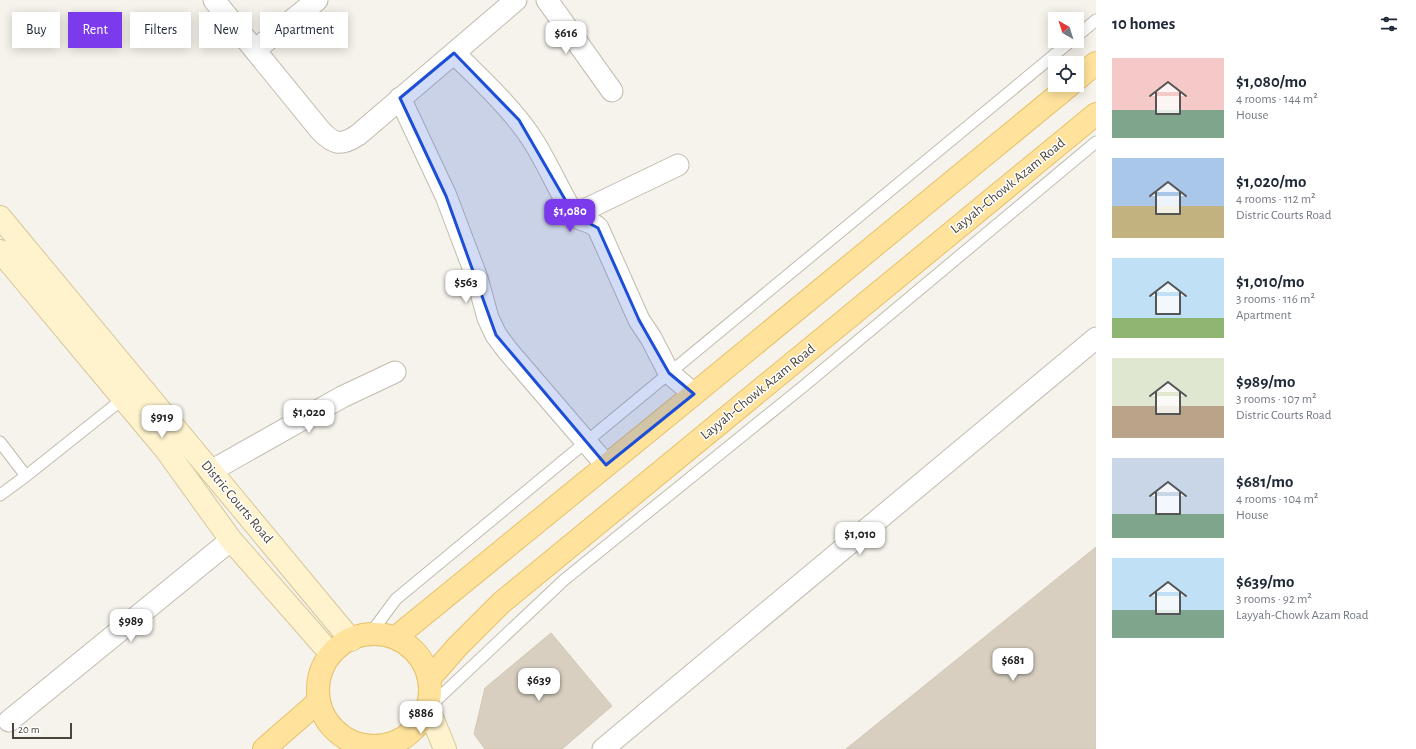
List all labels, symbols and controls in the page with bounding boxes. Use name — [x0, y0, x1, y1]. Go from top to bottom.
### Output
chip: Buy — [12, 12, 60, 48]
chip: Rent — [68, 12, 122, 48]
chip: Filters — [130, 12, 191, 48]
chip: New — [199, 12, 252, 48]
chip: Apartment — [260, 12, 348, 48]
north arrow — [1048, 12, 1084, 48]
map controls — [1048, 12, 1084, 92]
icon: filters — [1378, 13, 1400, 35]
text: 10 homes — [1112, 15, 1175, 32]
pin: $616 — [542, 21, 590, 55]
text: $616 — [554, 27, 578, 40]
button: locate — [1048, 56, 1084, 92]
text: $1,080/mo — [1236, 73, 1307, 90]
icon: home — [1144, 74, 1192, 122]
text: 4 rooms · 144 m² — [1236, 93, 1318, 106]
text: House — [1236, 109, 1268, 122]
street label: Layyah-Chowk Azam Road — [948, 136, 1068, 236]
text: $1,020/mo — [1236, 173, 1306, 190]
icon: home — [1144, 174, 1192, 222]
text: 4 rooms · 112 m² — [1236, 193, 1316, 206]
pin: $1,080 — [537, 199, 603, 233]
text: $1,080 — [553, 205, 587, 218]
text: Distric Courts Road — [1236, 209, 1332, 222]
pin: $563 — [442, 270, 490, 304]
text: $1,010/mo — [1236, 273, 1304, 290]
icon: home — [1144, 274, 1192, 322]
text: $563 — [454, 276, 478, 289]
text: 3 rooms · 116 m² — [1236, 293, 1315, 306]
text: Apartment — [1236, 309, 1291, 322]
street label: Layyah-Chowk Azam Road — [698, 342, 818, 442]
text: $989/mo — [1236, 373, 1295, 390]
icon: home — [1144, 374, 1192, 422]
text: 3 rooms · 107 m² — [1236, 393, 1317, 406]
pin: $1,020 — [276, 400, 342, 434]
pin: $919 — [138, 405, 186, 439]
text: $1,020 — [292, 406, 326, 419]
text: Distric Courts Road — [1236, 409, 1332, 422]
text: $919 — [150, 411, 174, 424]
street label: Distric Courts Road — [199, 458, 275, 546]
text: $681/mo — [1236, 473, 1293, 490]
icon: home — [1144, 474, 1192, 522]
text: 4 rooms · 104 m² — [1236, 493, 1318, 506]
text: House — [1236, 509, 1268, 522]
pin: $1,010 — [827, 522, 893, 556]
text: $1,010 — [844, 528, 876, 541]
text: $639/mo — [1236, 573, 1294, 590]
icon: home — [1144, 574, 1192, 622]
text: 3 rooms · 92 m² — [1236, 593, 1312, 606]
pin: $989 — [107, 609, 155, 643]
text: Layyah-Chowk Azam Road — [1236, 609, 1369, 622]
text: $989 — [119, 615, 143, 628]
pin: $681 — [989, 648, 1037, 682]
text: $681 — [1001, 654, 1025, 667]
pin: $639 — [515, 668, 563, 702]
text: $639 — [527, 674, 551, 687]
pin: $886 — [397, 701, 445, 735]
text: $886 — [409, 707, 433, 720]
scale bar — [12, 721, 72, 740]
text: 20 m — [18, 724, 39, 735]

